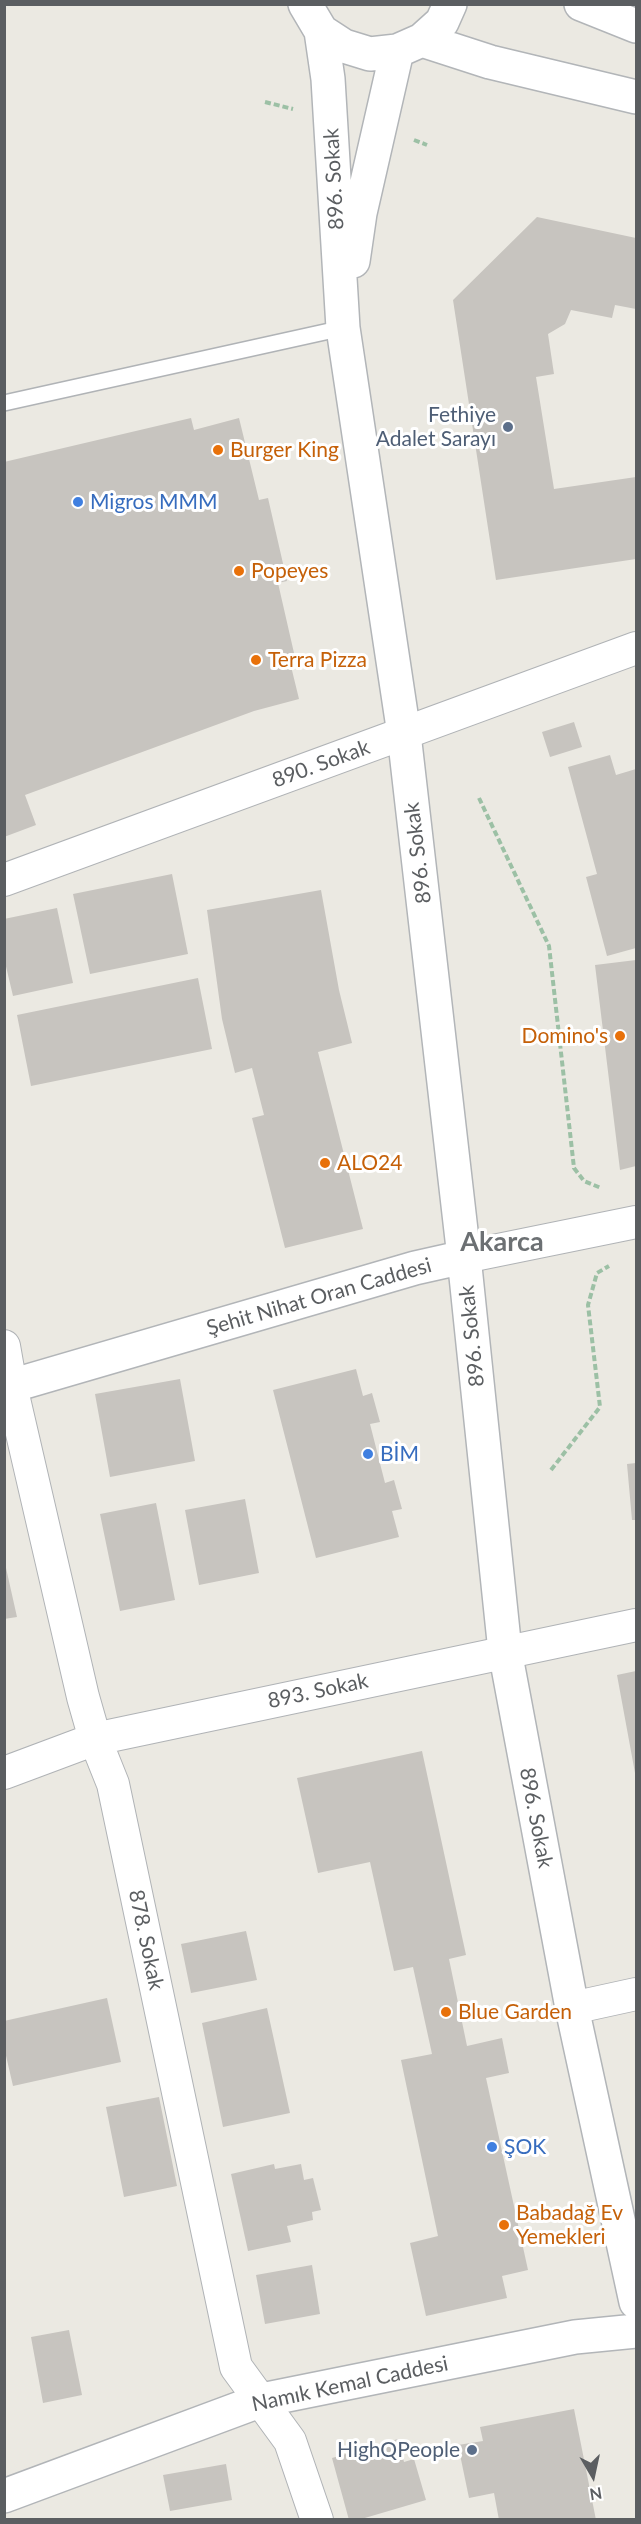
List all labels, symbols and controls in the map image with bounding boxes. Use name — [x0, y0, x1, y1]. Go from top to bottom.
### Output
street label: 896. Sokak — [319, 127, 349, 231]
place label: Fethiye Adalet Sarayı — [376, 402, 496, 452]
marker: Fethiye Adalet Sarayı — [501, 420, 515, 434]
place label: Burger King — [230, 437, 339, 463]
marker: Burger King — [211, 443, 225, 457]
place label: Migros MMM — [90, 489, 217, 515]
marker: Migros MMM — [71, 495, 85, 509]
place label: Popeyes — [251, 558, 328, 584]
marker: Popeyes — [232, 564, 246, 578]
place label: Terra Pizza — [268, 647, 367, 673]
marker: Terra Pizza — [249, 653, 263, 667]
street label: 890. Sokak — [269, 735, 373, 793]
street label: 896. Sokak — [399, 801, 437, 905]
place label: Domino's — [522, 1023, 608, 1049]
marker: Domino's — [613, 1029, 627, 1043]
place label: ALO24 — [337, 1150, 402, 1176]
marker: ALO24 — [318, 1156, 332, 1170]
district label: Akarca — [460, 1226, 544, 1258]
street label: Şehit Nihat Oran Caddesi — [204, 1253, 434, 1341]
street label: 896. Sokak — [454, 1284, 490, 1388]
place label: BİM — [380, 1441, 419, 1467]
marker: BİM — [361, 1447, 375, 1461]
street label: 893. Sokak — [266, 1668, 370, 1714]
street label: 896. Sokak — [514, 1766, 558, 1870]
street label: 878. Sokak — [123, 1888, 169, 1992]
place label: Blue Garden — [458, 1999, 572, 2025]
marker: Blue Garden — [439, 2005, 453, 2019]
place label: ŞOK — [504, 2134, 546, 2160]
marker: ŞOK — [485, 2140, 499, 2154]
place label: Babadağ Ev Yemekleri — [516, 2200, 623, 2250]
marker: Babadağ Ev Yemekleri — [497, 2218, 511, 2232]
street label: Namık Kemal Caddesi — [250, 2351, 450, 2417]
place label: HighQPeople — [337, 2437, 460, 2463]
marker: HighQPeople — [465, 2443, 479, 2457]
north arrow — [563, 2446, 623, 2506]
text: N — [588, 2484, 603, 2505]

